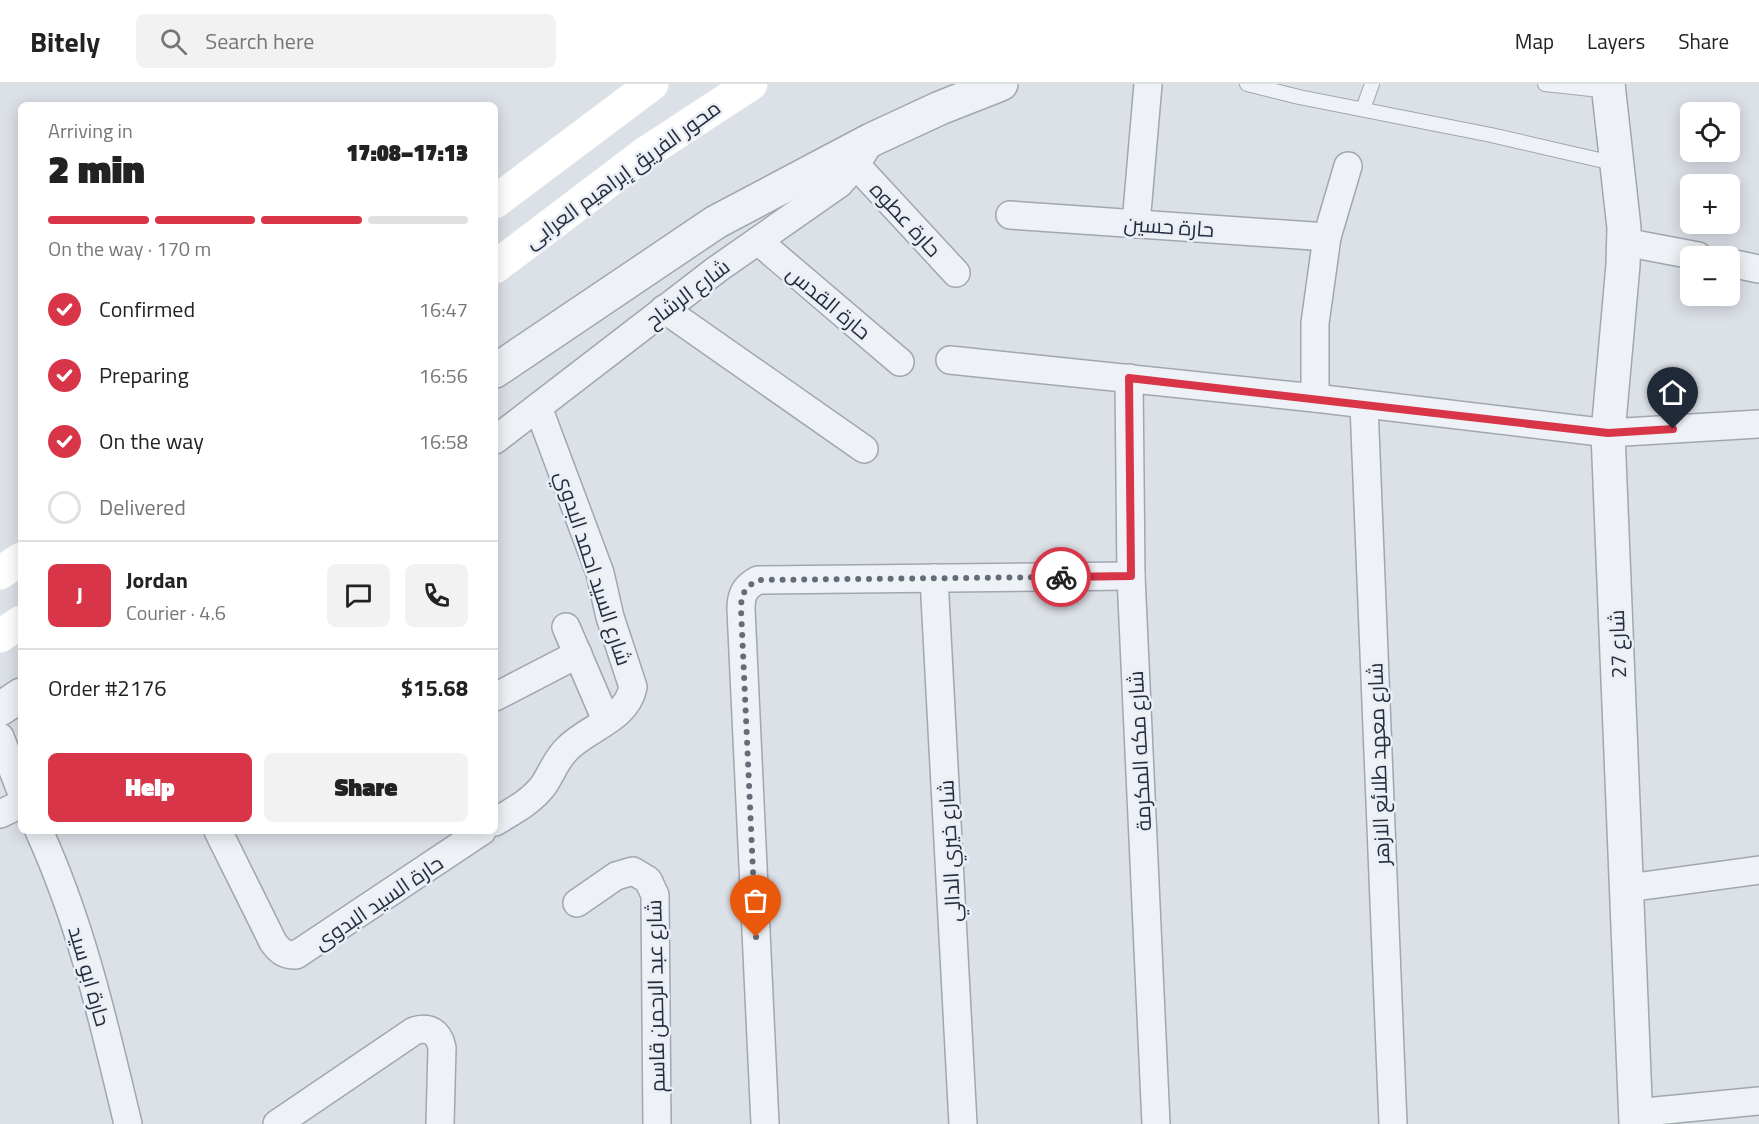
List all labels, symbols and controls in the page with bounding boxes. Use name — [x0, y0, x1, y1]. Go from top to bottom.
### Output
search box — [136, 14, 556, 68]
text: Bitely — [30, 20, 100, 63]
text: Search here — [205, 24, 314, 58]
icon: search — [157, 25, 190, 58]
text: Map — [1515, 25, 1554, 57]
text: Layers — [1587, 25, 1645, 57]
text: Share — [1678, 25, 1729, 57]
street label: محور الفريق إبراهيم العرابى — [517, 92, 727, 256]
map controls — [1680, 102, 1740, 306]
button: locate — [1680, 102, 1740, 162]
text: Arriving in — [48, 115, 133, 146]
text: 17:08–17:13 — [346, 136, 468, 170]
text: 2 min — [48, 139, 145, 198]
street label: حارة عطوه — [863, 174, 949, 264]
button: + — [1680, 174, 1740, 234]
street label: حارة حسين — [1123, 207, 1215, 245]
text: On the way · 170 m — [48, 233, 211, 264]
button: − — [1680, 246, 1740, 306]
street label: شارع الرشاح — [638, 251, 736, 335]
street label: حارة القدس — [780, 257, 878, 347]
text: Confirmed — [99, 292, 195, 326]
icon: check — [48, 293, 81, 326]
text: 16:47 — [419, 294, 468, 325]
text: Preparing — [99, 358, 189, 392]
icon: check — [48, 359, 81, 392]
text: 16:56 — [419, 360, 468, 391]
pin — [1647, 367, 1698, 429]
icon: home — [1656, 376, 1689, 409]
text: On the way — [99, 424, 204, 458]
icon: check — [48, 425, 81, 458]
text: 16:58 — [419, 426, 468, 457]
street label: شارع السيد احمد البدوي — [546, 466, 641, 670]
text: Delivered — [99, 490, 186, 524]
courier — [1031, 547, 1091, 607]
icon: bike — [1045, 561, 1078, 594]
text: Jordan — [126, 563, 188, 597]
button: chat — [327, 564, 390, 627]
button: phone — [405, 564, 468, 627]
text: J — [76, 578, 83, 612]
text: Courier · 4.6 — [126, 597, 226, 628]
street label: شارع 27 — [1600, 609, 1634, 679]
street label: شارع معهد طلائع الازهر — [1358, 662, 1398, 867]
street label: شارع مكه المكرمة — [1119, 670, 1159, 832]
text: Order #2176 — [48, 671, 167, 705]
text: $15.68 — [401, 671, 468, 705]
button: Help — [48, 753, 252, 822]
button: Share — [264, 753, 468, 822]
street label: شارع خيري الدالي — [929, 779, 970, 923]
street label: حارة السيد البدوى — [307, 847, 449, 957]
pin — [730, 875, 781, 937]
icon: bag — [739, 884, 772, 917]
street label: شارع عبد الرحمن قاسم — [637, 899, 673, 1093]
street label: حارة ابو سيد — [60, 922, 120, 1030]

